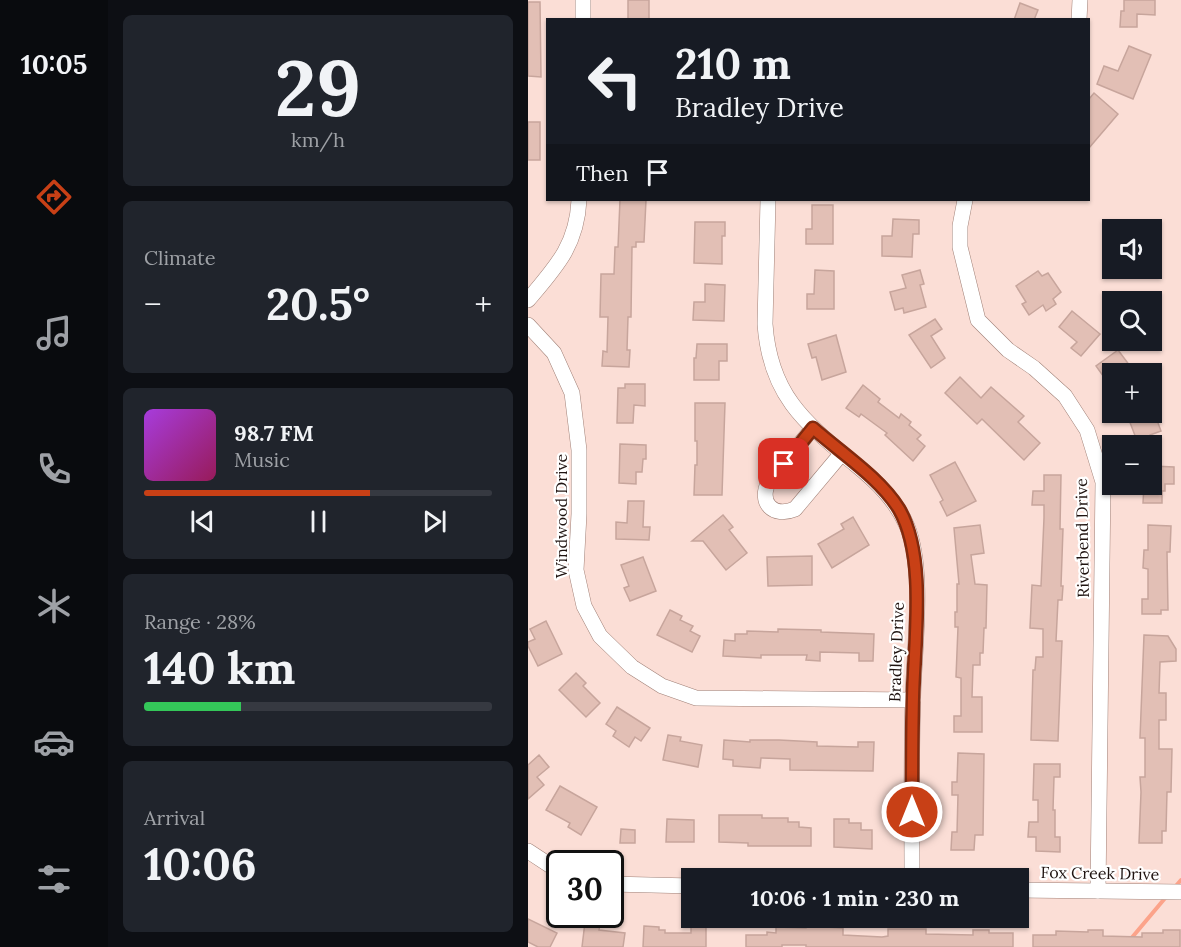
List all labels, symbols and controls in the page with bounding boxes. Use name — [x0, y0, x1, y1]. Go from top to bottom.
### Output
text: 210 m — [675, 37, 791, 91]
text: 29 — [275, 38, 361, 137]
icon: left — [576, 42, 654, 120]
text: 10:05 — [21, 47, 87, 81]
text: Bradley Drive — [675, 90, 844, 124]
text: km/h — [291, 127, 345, 152]
icon: arrive — [641, 156, 674, 189]
text: Then — [576, 159, 629, 187]
icon: directions — [33, 176, 75, 218]
map controls — [1102, 219, 1162, 495]
button: sound — [1102, 219, 1162, 279]
text: Climate — [144, 245, 216, 270]
text: 20.5° — [266, 275, 370, 332]
text: − — [144, 283, 162, 325]
text: + — [474, 283, 492, 325]
button: search — [1102, 291, 1162, 351]
icon: music — [33, 312, 75, 354]
button: + — [1102, 363, 1162, 423]
text: 98.7 FM — [234, 419, 314, 447]
button: − — [1102, 435, 1162, 495]
pin — [758, 438, 809, 489]
text: Music — [234, 447, 290, 472]
icon: arrive — [767, 447, 800, 480]
icon: phone — [33, 448, 75, 490]
street label: Windwood Drive — [551, 453, 571, 578]
street label: Riverbend Drive — [1071, 478, 1093, 598]
icon: previous — [186, 505, 219, 538]
icon: pause — [302, 505, 335, 538]
icon: next — [418, 505, 451, 538]
icon: climate — [33, 585, 75, 627]
street label: Bradley Drive — [884, 601, 908, 702]
text: Range · 28% — [144, 609, 256, 634]
text: 140 km — [144, 639, 295, 696]
icon: car — [33, 721, 75, 763]
position arrow — [880, 780, 944, 844]
text: Arrival — [144, 805, 205, 830]
text: 10:06 — [144, 835, 257, 892]
speed limit sign: 30 — [546, 850, 624, 928]
icon: filters — [33, 858, 75, 900]
street label: Fox Creek Drive — [1041, 862, 1160, 884]
text: 10:06 · 1 min · 230 m — [751, 884, 959, 912]

